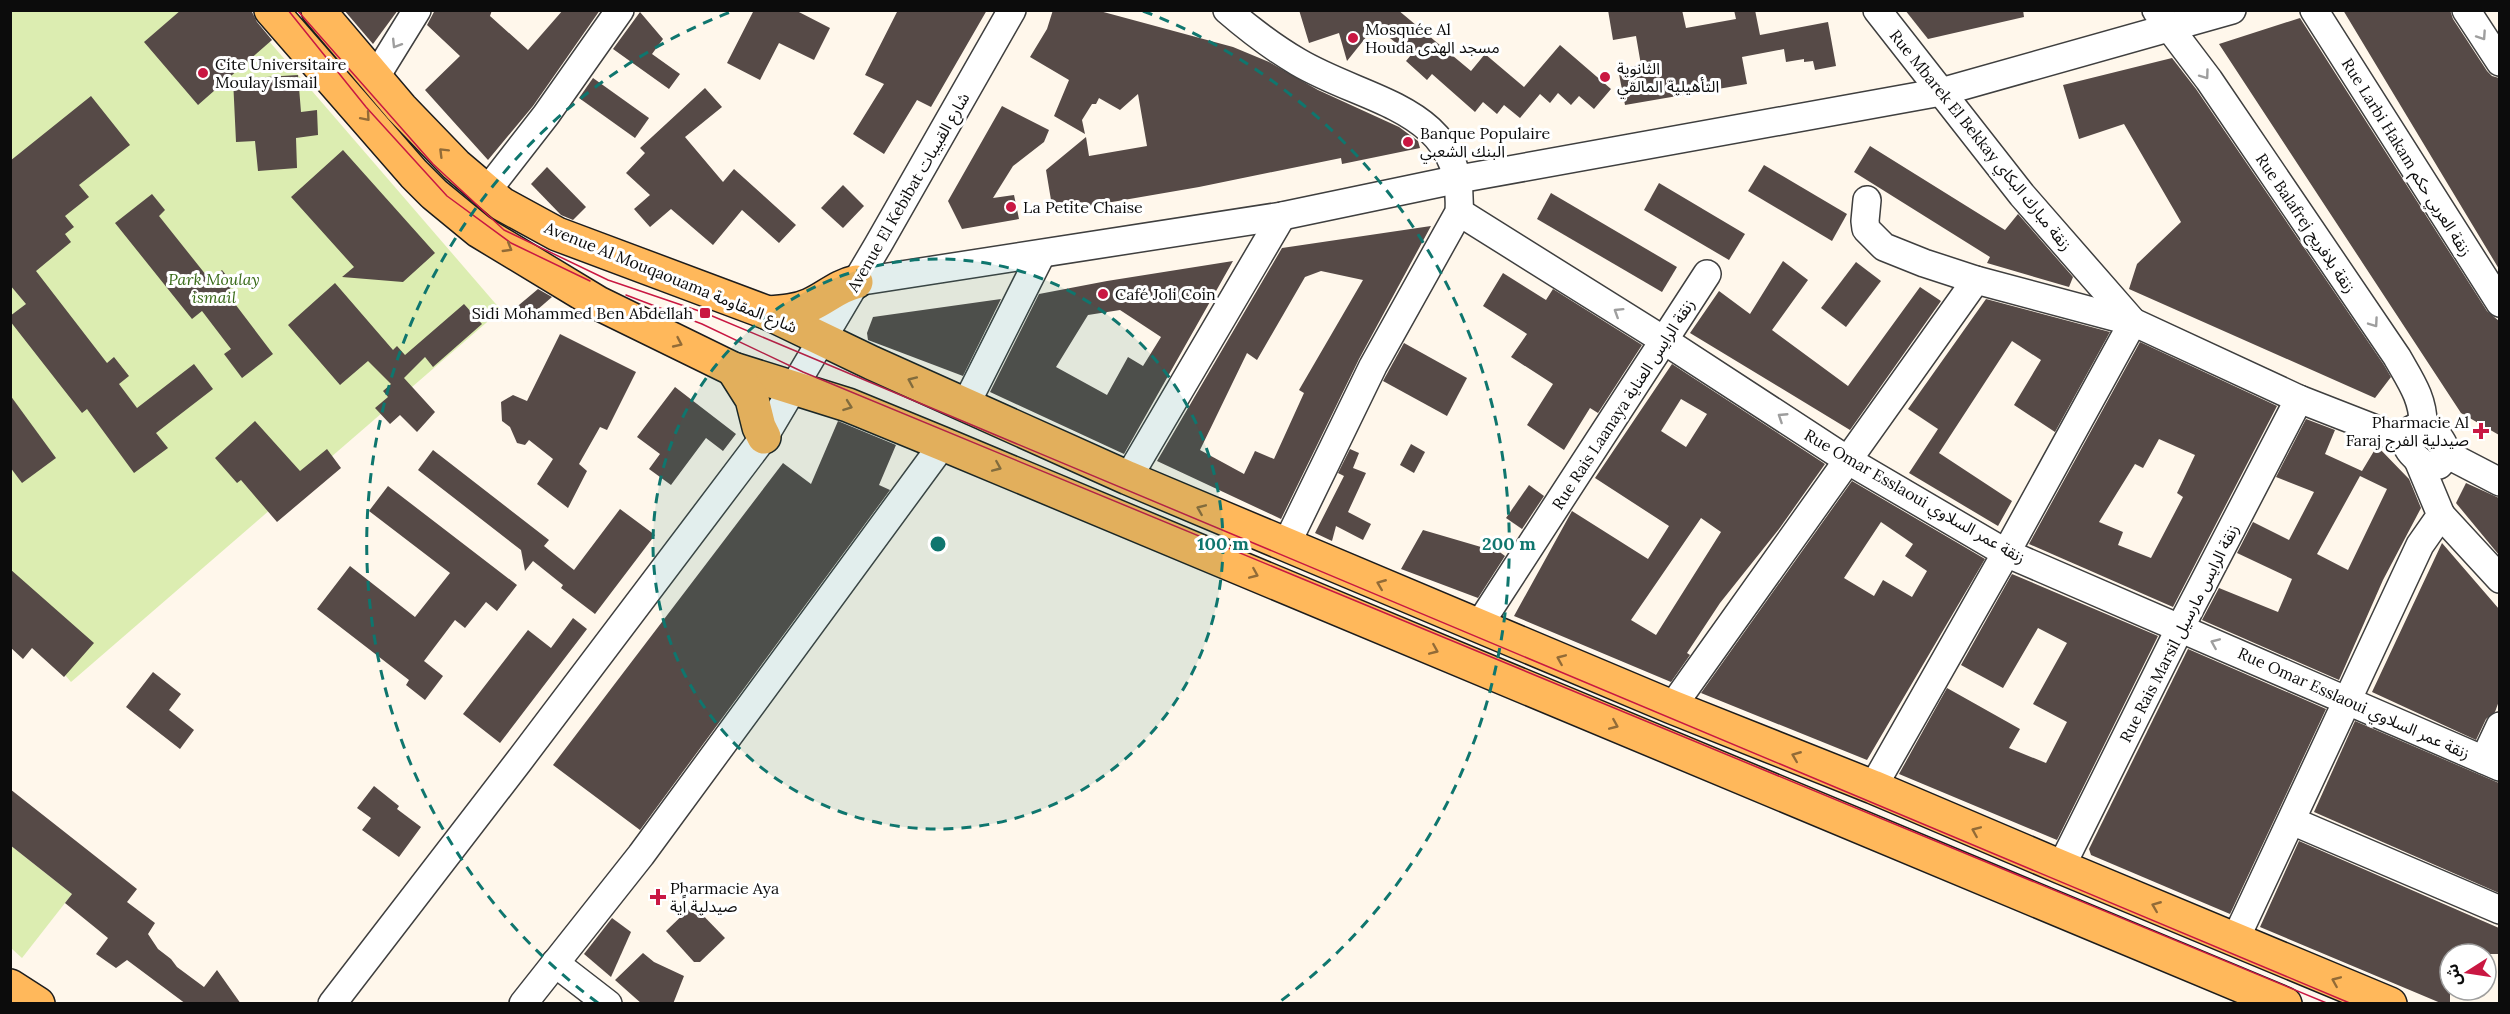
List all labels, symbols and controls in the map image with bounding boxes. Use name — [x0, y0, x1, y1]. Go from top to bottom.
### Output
place label: Mosquée Al Houda مسجد الهدى — [1365, 19, 1500, 57]
street label: Rue Mbarek El Bekkay زنقة مبارك البكاي — [1884, 26, 2076, 256]
one-way arrow — [2475, 29, 2486, 40]
marker: Mosquée Al Houda مسجد الهدى — [1346, 31, 1360, 45]
one-way arrow — [392, 38, 404, 48]
place label: Cite Universitaire Moulay Ismail — [215, 54, 347, 92]
street label: Rue Larbi Hakam زنقة العربي حكم — [2335, 54, 2476, 261]
place label: الثانوية التأهيلية المالقي — [1617, 58, 1719, 99]
marker: Cite Universitaire Moulay Ismail — [196, 66, 210, 80]
one-way arrow — [2198, 69, 2209, 80]
marker: الثانوية التأهيلية المالقي — [1598, 70, 1612, 84]
street label: Avenue El Kebibat شارع القبيبات — [842, 89, 976, 298]
one-way arrow — [359, 110, 370, 121]
place label: Banque Populaire البنك الشعبي — [1420, 123, 1550, 164]
marker: Banque Populaire البنك الشعبي — [1401, 135, 1415, 149]
one-way arrow — [439, 148, 450, 159]
street label: Rue Balafrej زنقة بلافريج — [2249, 149, 2360, 298]
place label: La Petite Chaise — [1023, 197, 1143, 217]
marker: La Petite Chaise — [1004, 200, 1018, 214]
street label: Avenue Al Mouqaouama شارع المقاومة — [540, 217, 800, 340]
one-way arrow — [502, 241, 512, 253]
park label: Park Moulay ismail — [168, 269, 260, 307]
place label: Café Joli Coin — [1115, 284, 1216, 304]
marker: Café Joli Coin — [1096, 287, 1110, 301]
street label: Rue Rais Laanaya زنقة الرايس العناية — [1547, 295, 1699, 513]
place label: Sidi Mohammed Ben Abdellah — [472, 303, 693, 323]
marker: Sidi Mohammed Ben Abdellah — [698, 306, 712, 320]
one-way arrow — [1614, 308, 1625, 319]
one-way arrow — [2367, 317, 2378, 328]
one-way arrow — [672, 336, 683, 348]
one-way arrow — [907, 377, 918, 389]
one-way arrow — [842, 398, 853, 411]
place label: Pharmacie Al Faraj صيدلية الفرج — [2346, 412, 2469, 453]
one-way arrow — [1778, 414, 1789, 425]
street label: Rue Omar Esslaoui زنقة عمر السلاوي — [1800, 424, 2029, 570]
marker: Pharmacie Al Faraj صيدلية الفرج — [2474, 424, 2488, 438]
one-way arrow — [990, 460, 1001, 472]
one-way arrow — [1196, 504, 1207, 516]
street label: Rue Rais Marsil زنقة الرايس مارسيل — [2115, 520, 2243, 746]
text: 100 m — [1197, 532, 1249, 555]
text: 200 m — [1482, 532, 1536, 555]
centre of rings — [928, 534, 948, 554]
one-way arrow — [1248, 567, 1259, 579]
one-way arrow — [1376, 579, 1387, 591]
one-way arrow — [2210, 638, 2221, 650]
one-way arrow — [1428, 643, 1439, 655]
street label: Rue Omar Esslaoui زنقة عمر السلاوي — [2234, 643, 2473, 766]
one-way arrow — [1556, 654, 1567, 666]
one-way arrow — [1608, 718, 1619, 730]
one-way arrow — [1792, 751, 1803, 763]
one-way arrow — [1972, 826, 1983, 838]
place label: Pharmacie Aya صيدلية اًية — [670, 878, 779, 916]
marker: Pharmacie Aya صيدلية اًية — [651, 890, 665, 904]
one-way arrow — [2152, 901, 2163, 913]
north arrow — [2438, 942, 2498, 1002]
text: ش — [2441, 962, 2465, 988]
one-way arrow — [2332, 976, 2343, 988]

